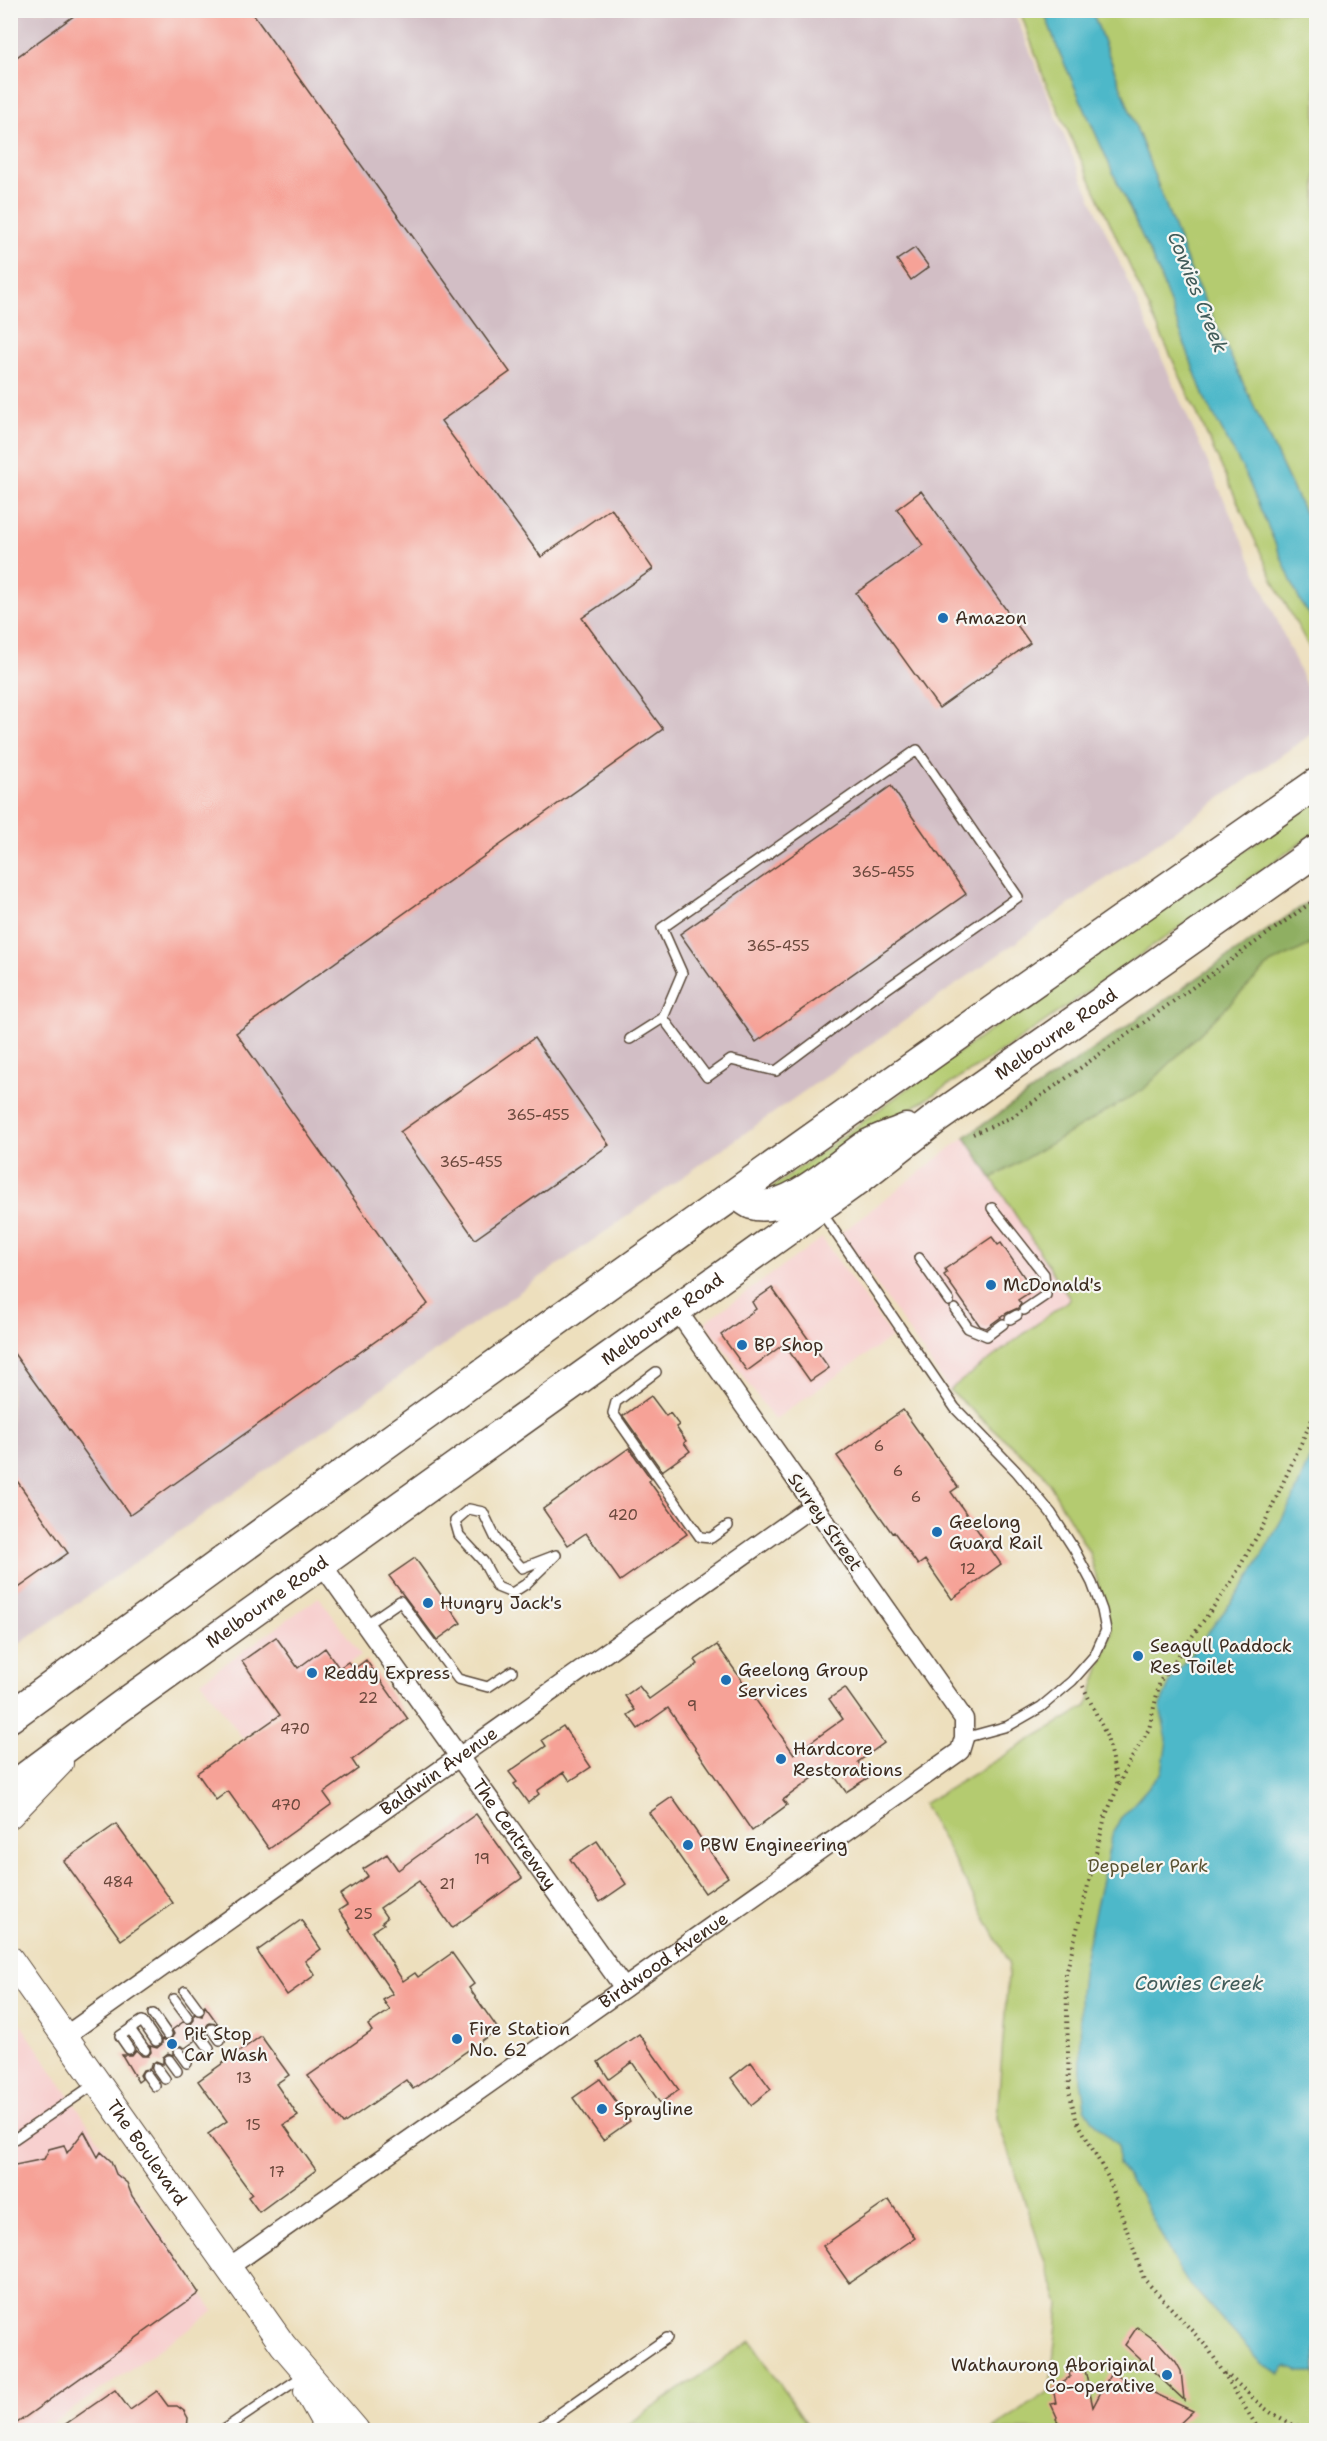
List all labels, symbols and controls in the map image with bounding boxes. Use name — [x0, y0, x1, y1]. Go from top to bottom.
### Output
water label: Cowies Creek — [1162, 227, 1234, 357]
place label: Amazon — [955, 606, 1027, 630]
marker: Amazon — [936, 611, 950, 625]
house number: 365-455 — [851, 862, 915, 882]
house number: 365-455 — [746, 936, 810, 956]
street label: Melbourne Road — [990, 983, 1122, 1086]
house number: 365-455 — [506, 1105, 570, 1125]
house number: 365-455 — [439, 1152, 503, 1172]
street label: Melbourne Road — [597, 1267, 728, 1371]
place label: McDonald's — [1003, 1273, 1102, 1297]
marker: McDonald's — [984, 1278, 998, 1292]
place label: BP Shop — [754, 1333, 823, 1357]
marker: BP Shop — [735, 1338, 749, 1352]
house number: 6 — [874, 1436, 884, 1456]
house number: 6 — [893, 1461, 903, 1481]
street label: Surrey Street — [782, 1468, 868, 1576]
house number: 6 — [911, 1487, 921, 1507]
house number: 420 — [608, 1505, 638, 1525]
place label: Geelong Guard Rail — [949, 1510, 1043, 1555]
marker: Geelong Guard Rail — [930, 1525, 944, 1539]
street label: Melbourne Road — [201, 1550, 333, 1654]
house number: 12 — [960, 1559, 976, 1579]
place label: Hungry Jack's — [440, 1591, 562, 1615]
marker: Hungry Jack's — [421, 1596, 435, 1610]
place label: Seagull Paddock Res Toilet — [1150, 1634, 1292, 1679]
marker: Seagull Paddock Res Toilet — [1131, 1649, 1145, 1663]
place label: Geelong Group Services — [738, 1658, 868, 1703]
place label: Reddy Express — [324, 1661, 451, 1685]
marker: Reddy Express — [305, 1666, 319, 1680]
marker: Geelong Group Services — [719, 1673, 733, 1687]
house number: 22 — [358, 1688, 378, 1708]
house number: 9 — [687, 1696, 697, 1716]
house number: 470 — [280, 1719, 310, 1739]
street label: Baldwin Avenue — [375, 1721, 502, 1821]
place label: Hardcore Restorations — [793, 1737, 903, 1782]
marker: Hardcore Restorations — [774, 1752, 788, 1766]
street label: The Centreway — [467, 1774, 562, 1894]
house number: 470 — [271, 1795, 301, 1815]
place label: PBW Engineering — [700, 1833, 848, 1857]
marker: PBW Engineering — [681, 1838, 695, 1852]
house number: 19 — [474, 1849, 490, 1869]
park label: Deppeler Park — [1088, 1854, 1208, 1878]
house number: 484 — [103, 1872, 133, 1892]
house number: 21 — [439, 1874, 455, 1894]
house number: 25 — [353, 1904, 373, 1924]
street label: Birdwood Avenue — [594, 1906, 733, 2014]
water label: Cowies Creek — [1135, 1970, 1264, 1996]
place label: Fire Station No. 62 — [469, 2017, 570, 2062]
place label: Pit Stop Car Wash — [184, 2022, 268, 2067]
marker: Fire Station No. 62 — [450, 2032, 464, 2046]
marker: Pit Stop Car Wash — [165, 2037, 179, 2051]
house number: 13 — [236, 2068, 252, 2088]
street label: The Boulevard — [101, 2095, 193, 2210]
place label: Sprayline — [614, 2097, 693, 2121]
marker: Sprayline — [595, 2102, 609, 2116]
house number: 15 — [245, 2115, 261, 2135]
house number: 17 — [269, 2162, 285, 2182]
place label: Wathaurong Aboriginal Co-operative — [951, 2353, 1156, 2398]
marker: Wathaurong Aboriginal Co-operative — [1160, 2368, 1174, 2382]

